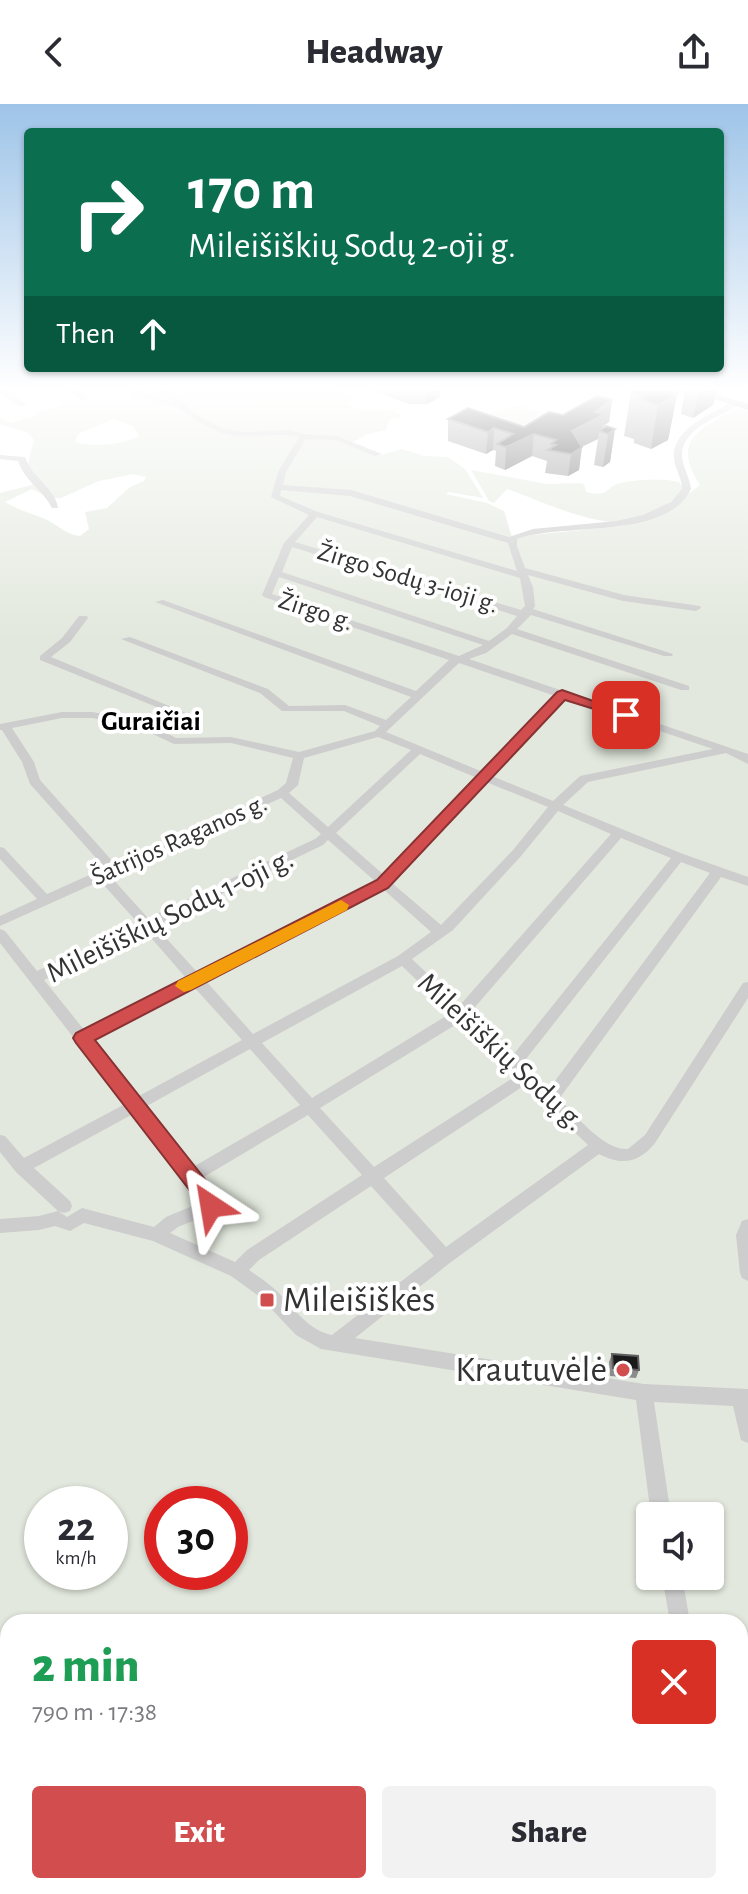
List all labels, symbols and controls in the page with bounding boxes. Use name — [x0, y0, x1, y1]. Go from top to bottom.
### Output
icon: back — [32, 30, 76, 74]
icon: share — [672, 30, 716, 74]
text: Headway — [305, 34, 443, 70]
icon: right — [56, 160, 160, 264]
text: 170 m — [188, 163, 315, 219]
text: Mileišiškių Sodų 2-oji g. — [188, 228, 516, 264]
icon: ahead — [131, 312, 175, 356]
text: Then — [56, 319, 115, 349]
street label: Žirgo Sodų 3-ioji g. — [315, 537, 502, 618]
street label: Žirgo g. — [275, 586, 357, 635]
pin — [592, 681, 660, 749]
icon: arrive — [604, 693, 648, 737]
district label: Guraičiai — [101, 708, 201, 736]
street label: Šatrijos Raganos g. — [87, 789, 271, 890]
street label: Mileišiškių Sodų 1-oji g. — [42, 843, 298, 989]
street label: Mileišiškių Sodų g. — [412, 967, 590, 1137]
position arrow — [169, 1164, 253, 1248]
place label: Mileišiškės — [283, 1282, 435, 1318]
marker: Mileišiškės — [258, 1291, 276, 1309]
place label: Krautuvėlė — [455, 1352, 607, 1388]
marker: Krautuvėlė — [614, 1361, 632, 1379]
speed limit sign: 30 — [144, 1486, 248, 1590]
map controls — [636, 1502, 724, 1590]
button: sound — [636, 1502, 724, 1590]
text: 22 — [57, 1508, 95, 1548]
text: km/h — [55, 1548, 97, 1568]
button: close — [632, 1640, 716, 1724]
text: 2 min — [32, 1643, 140, 1691]
text: 790 m · 17:38 — [32, 1699, 157, 1725]
button: Exit — [32, 1786, 366, 1878]
button: Share — [382, 1786, 716, 1878]

